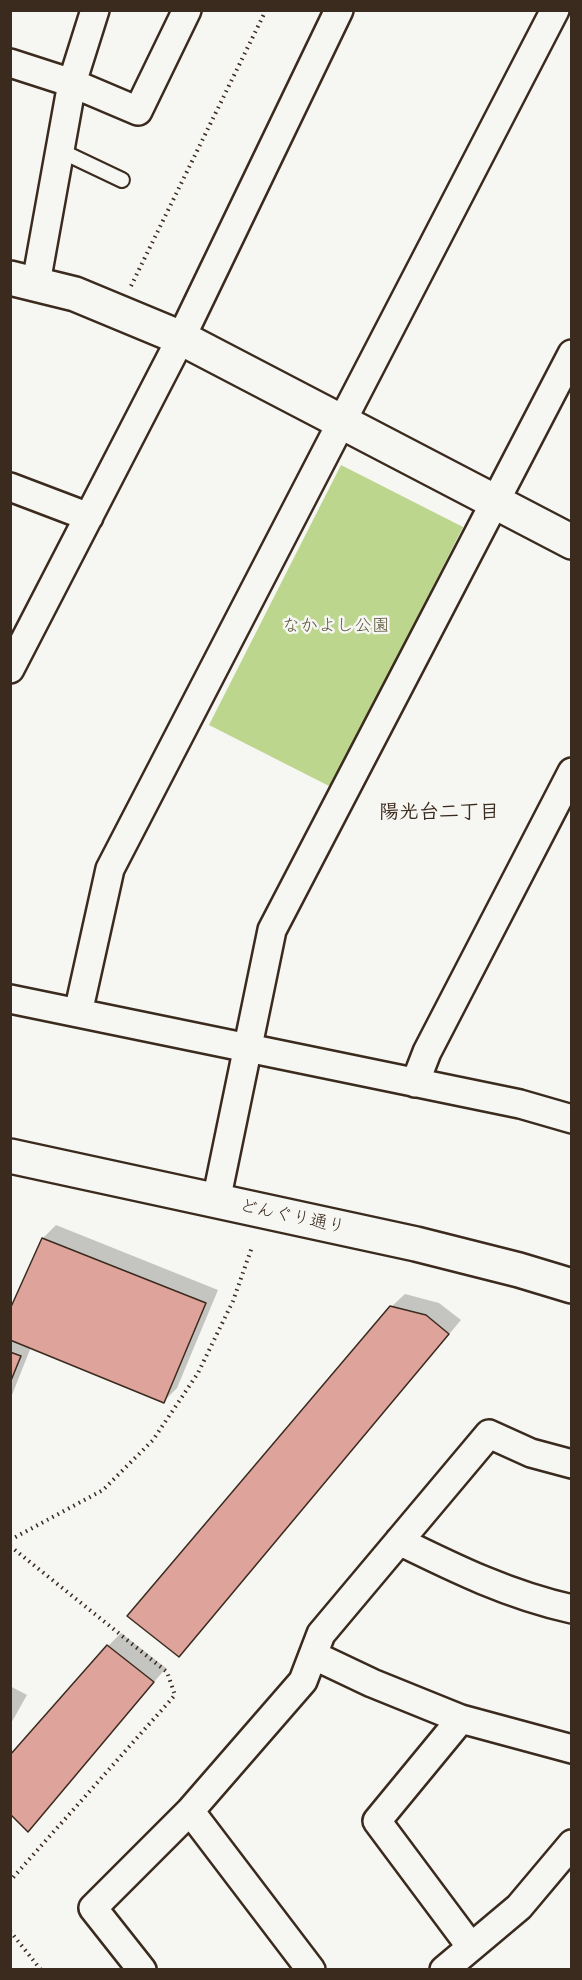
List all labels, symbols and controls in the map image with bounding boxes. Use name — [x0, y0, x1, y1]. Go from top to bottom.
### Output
park label: なかよし公園 — [282, 615, 390, 637]
district label: 陽光台二丁目 — [379, 801, 499, 825]
street label: どんぐり通り — [237, 1195, 347, 1239]

